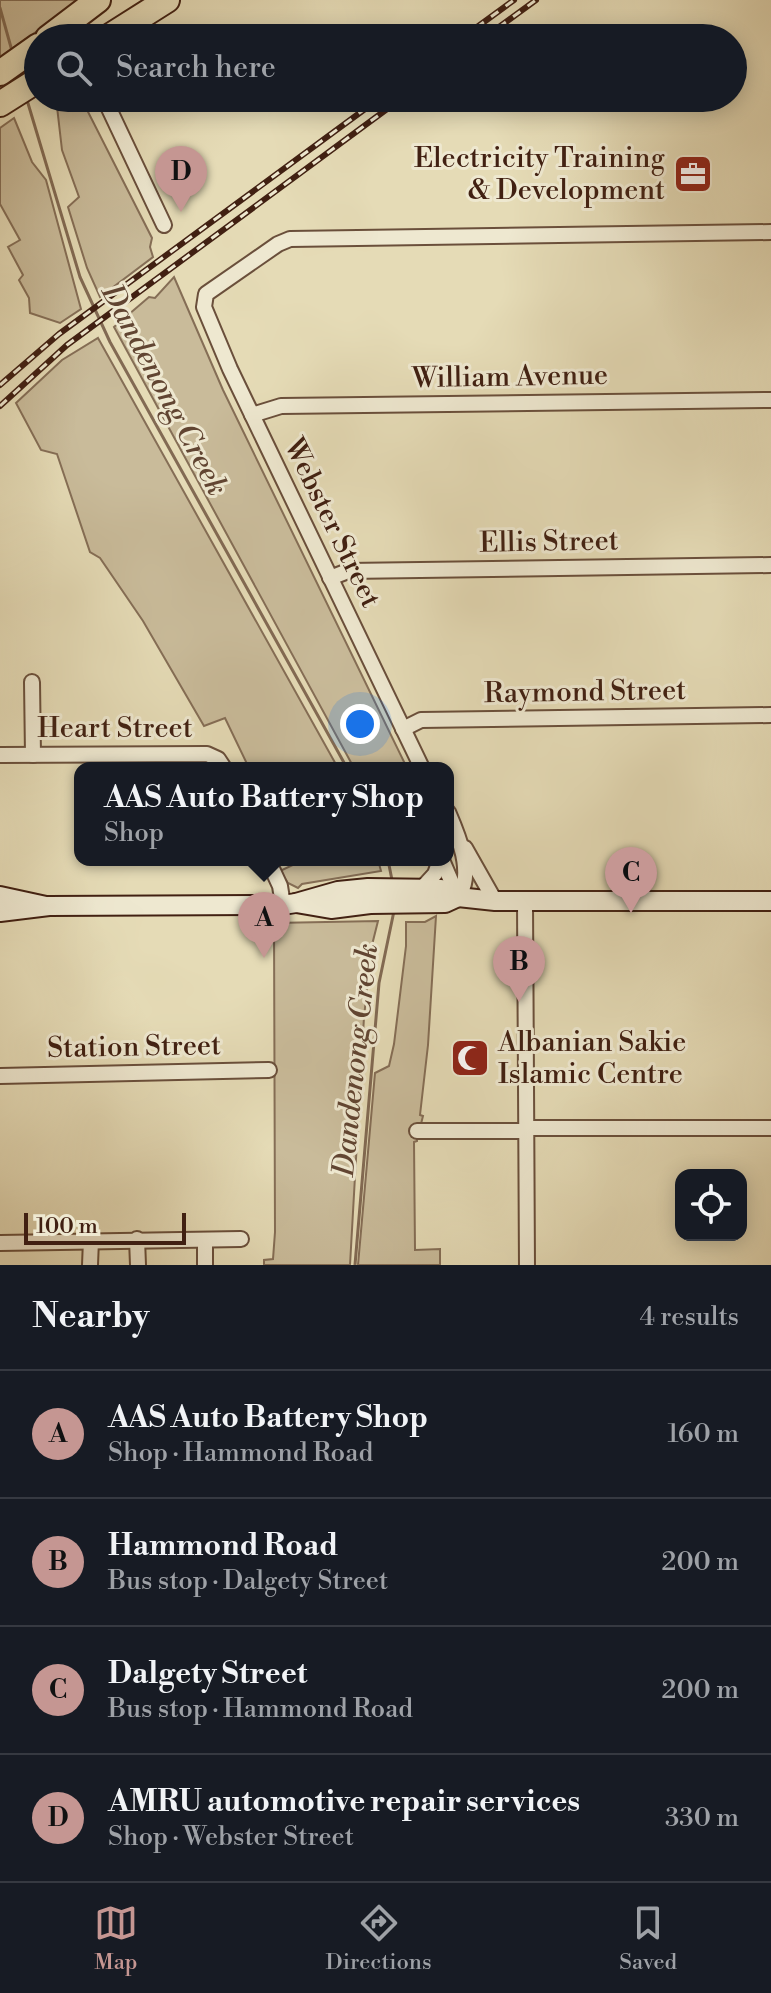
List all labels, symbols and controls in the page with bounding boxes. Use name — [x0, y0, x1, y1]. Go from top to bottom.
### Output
search box — [24, 24, 747, 112]
icon: search — [52, 46, 96, 90]
text: Search here — [116, 49, 276, 87]
place label: Electricity Training & Development — [414, 141, 665, 208]
pin: D — [155, 146, 207, 212]
office icon: Electricity Training & Development — [672, 153, 714, 195]
water label: Dandenong Creek — [92, 277, 236, 502]
street label: William Avenue — [411, 358, 608, 396]
street label: Webster Street — [276, 432, 388, 613]
street label: Ellis Street — [479, 523, 619, 561]
street label: Raymond Street — [484, 673, 686, 711]
your location — [340, 704, 380, 744]
street label: Heart Street — [37, 711, 193, 746]
popup — [74, 762, 454, 866]
text: AAS Auto Battery Shop — [104, 779, 424, 817]
text: Shop — [104, 817, 164, 849]
pin: C — [605, 847, 657, 913]
pin: A — [238, 892, 290, 958]
pin: B — [493, 936, 545, 1002]
water label: Dandenong Creek — [325, 941, 387, 1180]
place label: Albanian Sakie Islamic Centre — [497, 1025, 686, 1092]
street label: Station Street — [47, 1028, 221, 1066]
mosque icon: Albanian Sakie Islamic Centre — [449, 1037, 491, 1079]
map controls — [675, 1169, 747, 1241]
button: locate — [675, 1169, 747, 1241]
scale bar — [24, 1209, 186, 1245]
text: 100 m — [36, 1213, 98, 1240]
text: Nearby — [32, 1296, 150, 1338]
text: 4 results — [640, 1301, 739, 1333]
text: AAS Auto Battery Shop — [108, 1399, 428, 1437]
text: A — [49, 1418, 67, 1450]
text: 160 m — [668, 1418, 739, 1450]
text: Shop · Hammond Road — [108, 1437, 373, 1469]
text: Hammond Road — [108, 1527, 338, 1565]
text: B — [48, 1546, 68, 1578]
text: 200 m — [662, 1546, 739, 1578]
text: Bus stop · Dalgety Street — [108, 1565, 388, 1597]
text: Dalgety Street — [108, 1655, 307, 1693]
text: C — [49, 1674, 67, 1706]
text: 200 m — [662, 1674, 739, 1706]
text: Bus stop · Hammond Road — [108, 1693, 413, 1725]
text: AMRU automotive repair services — [108, 1783, 580, 1821]
text: D — [48, 1802, 68, 1834]
text: 330 m — [665, 1802, 739, 1834]
text: Shop · Webster Street — [108, 1821, 354, 1853]
tab: Map — [94, 1901, 138, 1976]
tab: Directions — [326, 1901, 432, 1976]
tab: Saved — [619, 1901, 677, 1976]

